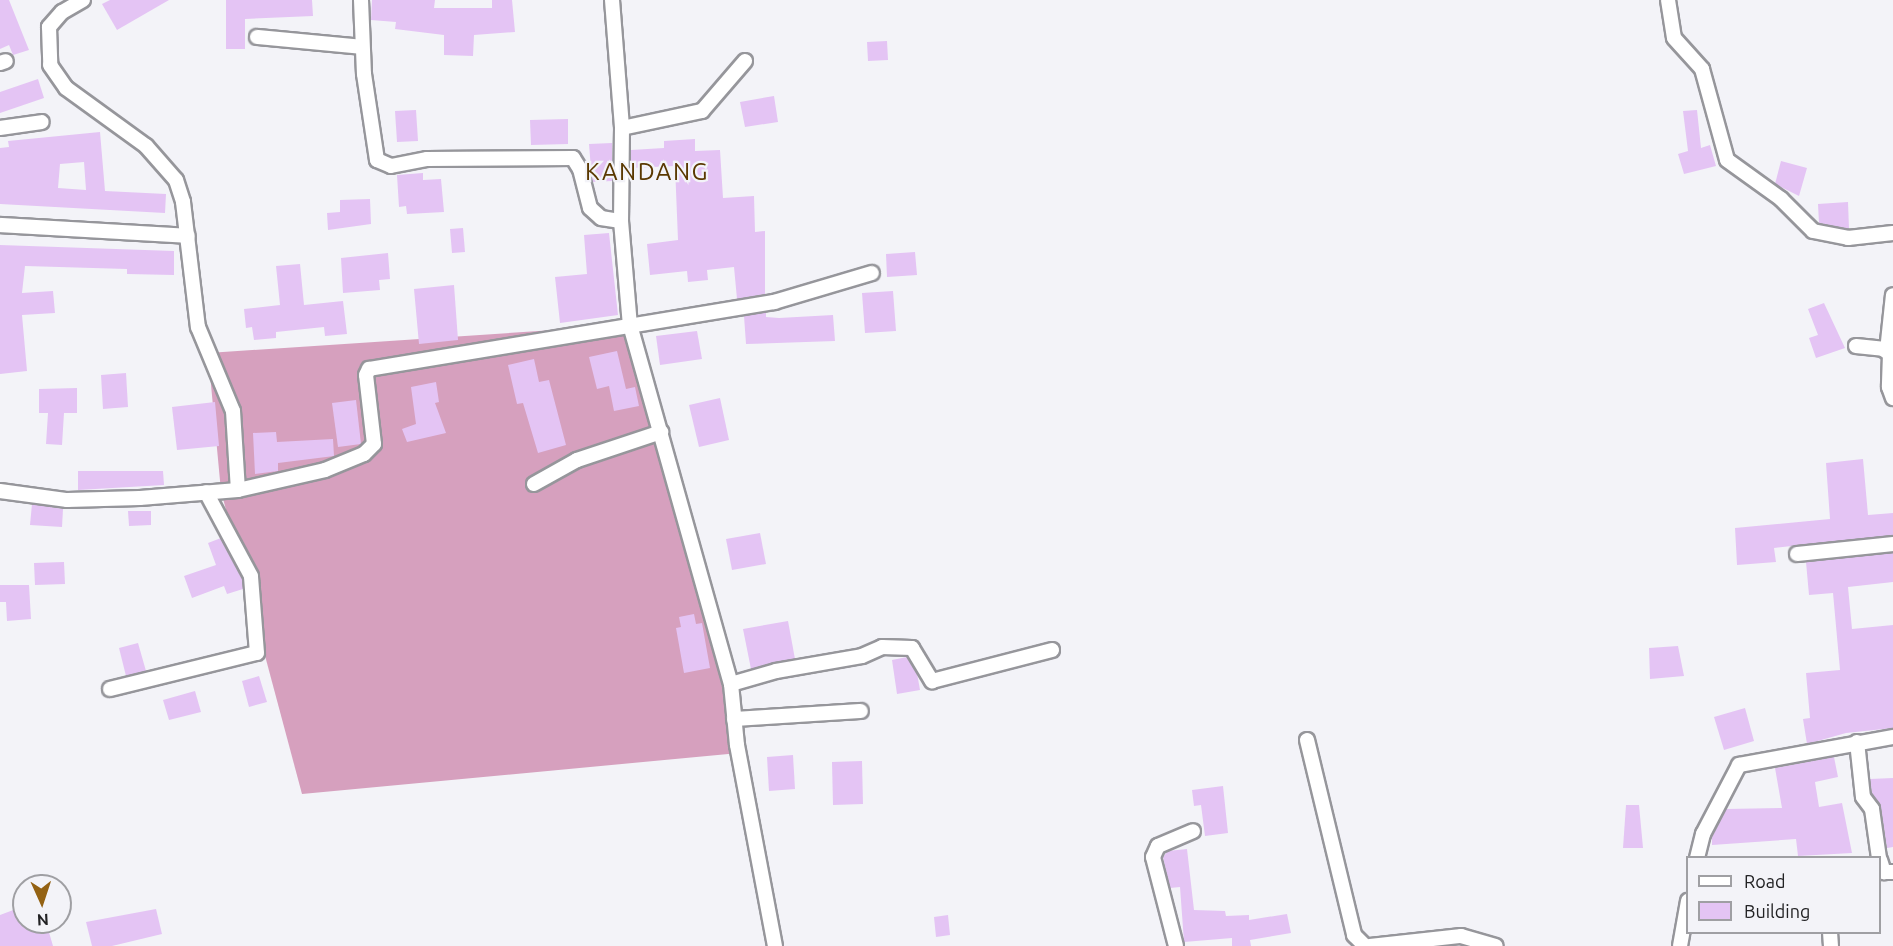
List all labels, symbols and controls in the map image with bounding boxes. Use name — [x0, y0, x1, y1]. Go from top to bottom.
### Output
district label: KANDANG — [585, 158, 709, 186]
legend — [1686, 856, 1881, 934]
text: Road — [1744, 871, 1786, 891]
north arrow — [12, 874, 72, 934]
text: Building — [1744, 901, 1810, 921]
text: N — [36, 911, 49, 929]

